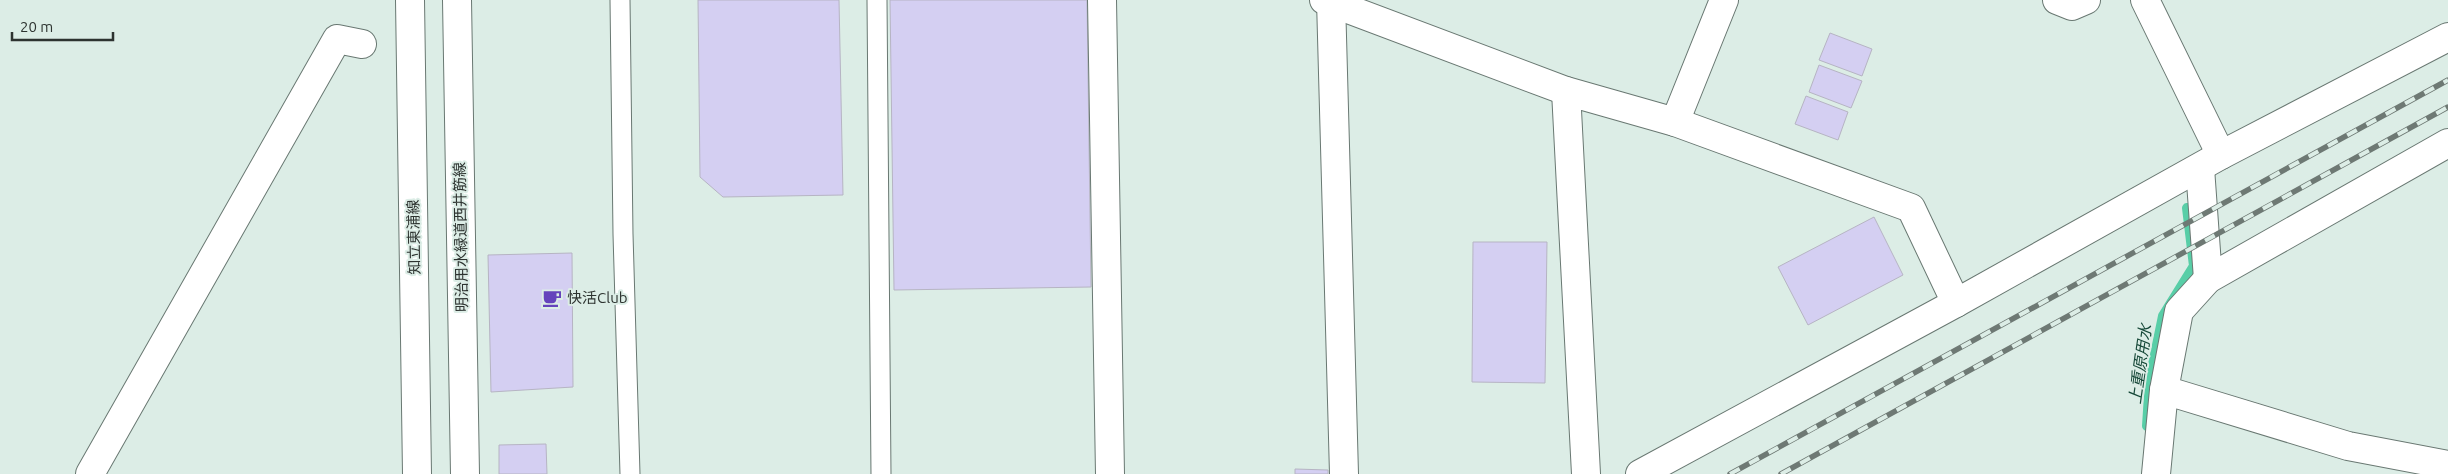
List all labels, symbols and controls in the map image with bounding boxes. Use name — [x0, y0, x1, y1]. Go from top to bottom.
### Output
scale bar — [12, 10, 114, 42]
text: 20 m — [20, 18, 53, 35]
street label: 明治用水緑道西井筋線 — [451, 162, 470, 312]
street label: 知立東浦線 — [404, 199, 423, 275]
cafe icon: 快活Club — [541, 287, 563, 309]
place label: 快活Club — [567, 289, 627, 306]
water label: 上重原用水 — [2126, 321, 2155, 405]

